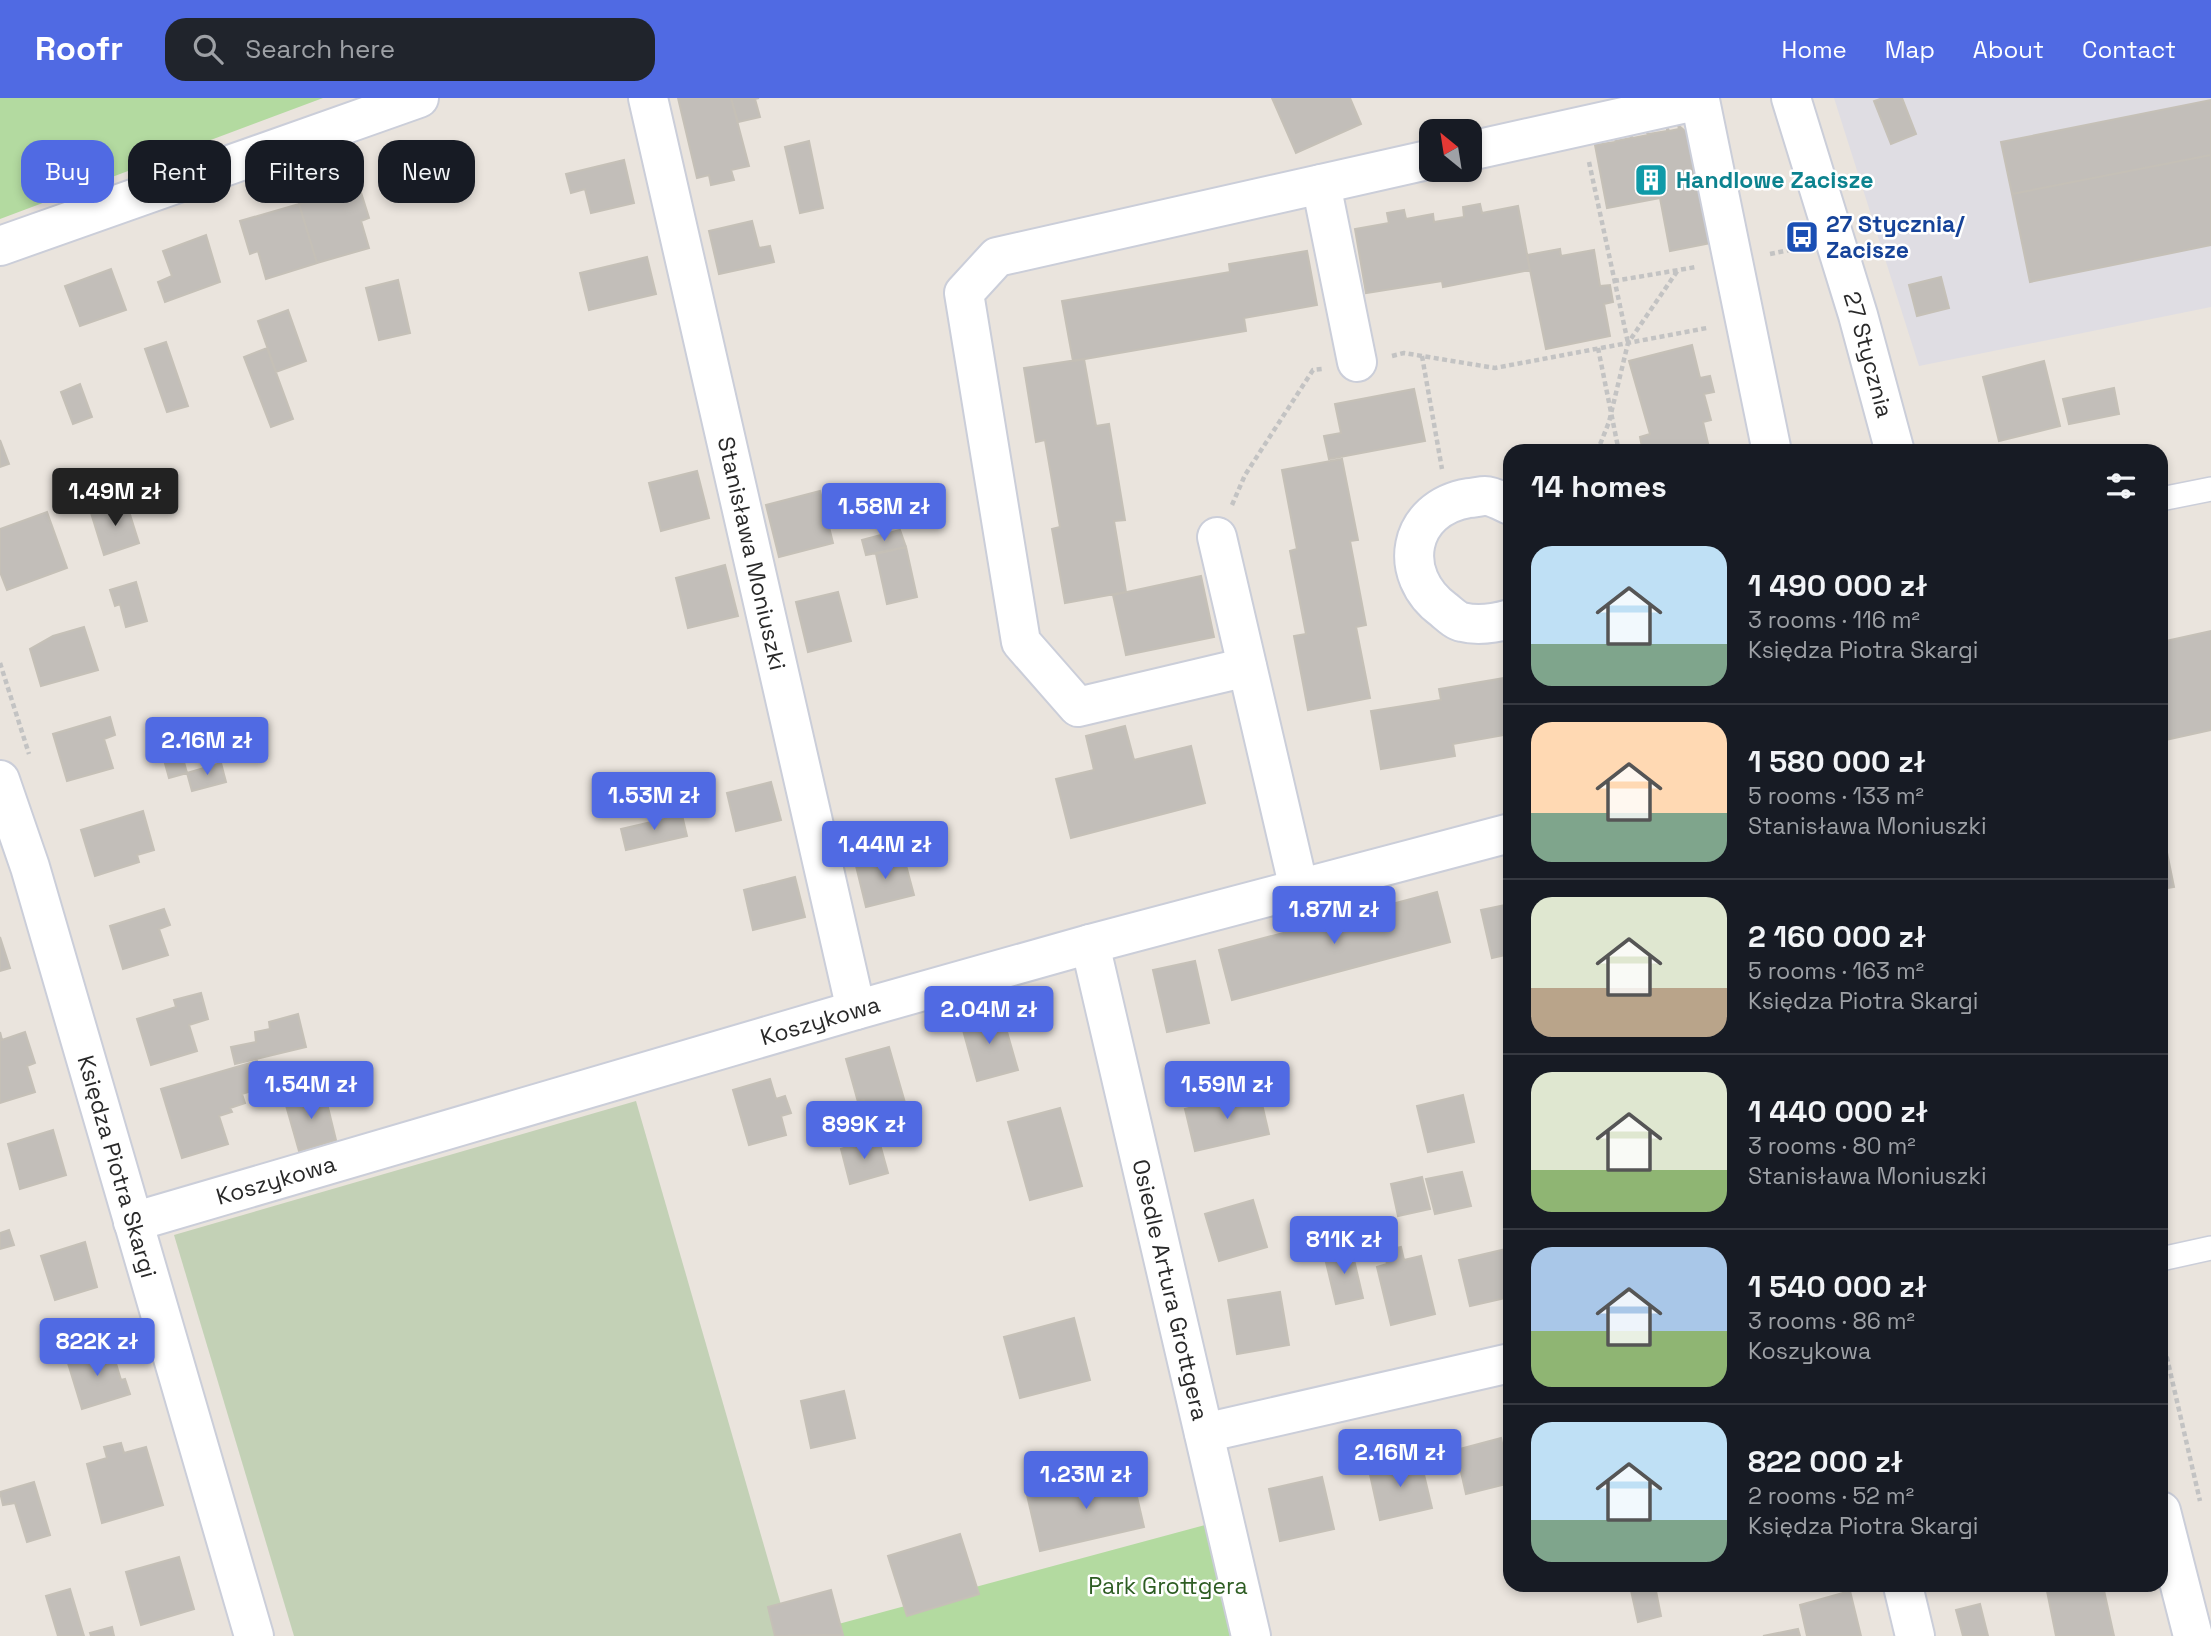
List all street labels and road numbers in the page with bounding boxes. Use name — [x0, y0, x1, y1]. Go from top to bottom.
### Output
street label: 27 Stycznia — [1837, 288, 1900, 421]
street label: Stanisława Moniuszki — [711, 434, 793, 673]
street label: Koszykowa — [757, 989, 883, 1052]
street label: Księdza Piotra Skargi — [71, 1052, 164, 1281]
street label: Koszykowa — [213, 1148, 339, 1212]
street label: Osiedle Artura Grottgera — [1126, 1156, 1215, 1423]

